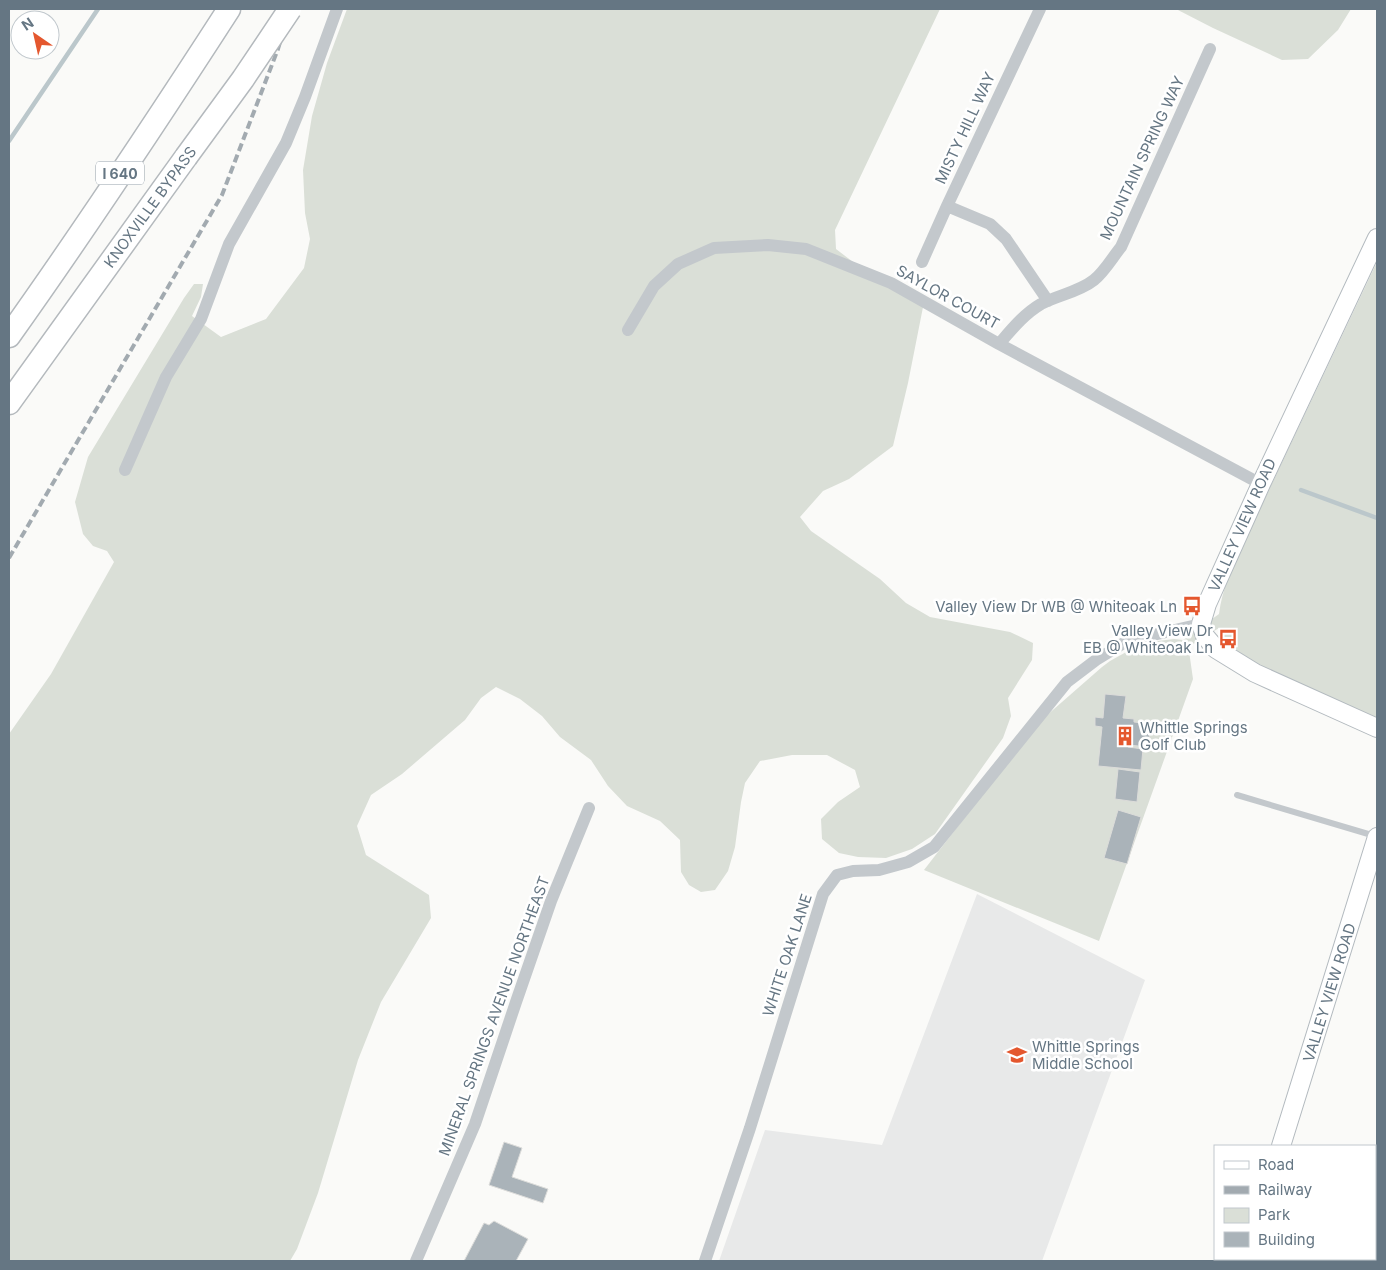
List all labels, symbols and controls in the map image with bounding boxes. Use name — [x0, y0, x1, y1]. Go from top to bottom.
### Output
north arrow — [10, 10, 60, 60]
text: N — [18, 14, 37, 34]
street label: MISTY HILL WAY — [931, 69, 999, 187]
street label: MOUNTAIN SPRING WAY — [1096, 73, 1188, 243]
street label: KNOXVILLE BYPASS — [100, 143, 200, 271]
road number: I 640 — [96, 162, 144, 184]
street label: SAYLOR COURT — [893, 261, 1003, 333]
street label: VALLEY VIEW ROAD — [1204, 455, 1280, 595]
bus stop icon: Valley View Dr WB @ Whiteoak Ln — [1181, 595, 1203, 617]
place label: Valley View Dr WB @ Whiteoak Ln — [935, 597, 1177, 616]
place label: Valley View Dr EB @ Whiteoak Ln — [1083, 621, 1213, 657]
bus stop icon: Valley View Dr EB @ Whiteoak Ln — [1217, 628, 1239, 650]
place label: Whittle Springs Golf Club — [1140, 718, 1248, 754]
building icon: Whittle Springs Golf Club — [1114, 725, 1136, 747]
street label: MINERAL SPRINGS AVENUE NORTHEAST — [434, 874, 554, 1158]
street label: WHITE OAK LANE — [758, 891, 816, 1019]
street label: VALLEY VIEW ROAD — [1298, 921, 1359, 1064]
place label: Whittle Springs Middle School — [1032, 1037, 1140, 1073]
school or university icon: Whittle Springs Middle School — [1006, 1044, 1028, 1066]
legend — [1214, 1145, 1376, 1260]
text: Road — [1258, 1155, 1294, 1174]
text: Railway — [1258, 1180, 1313, 1199]
text: Park — [1258, 1205, 1291, 1224]
text: Building — [1258, 1230, 1315, 1249]

